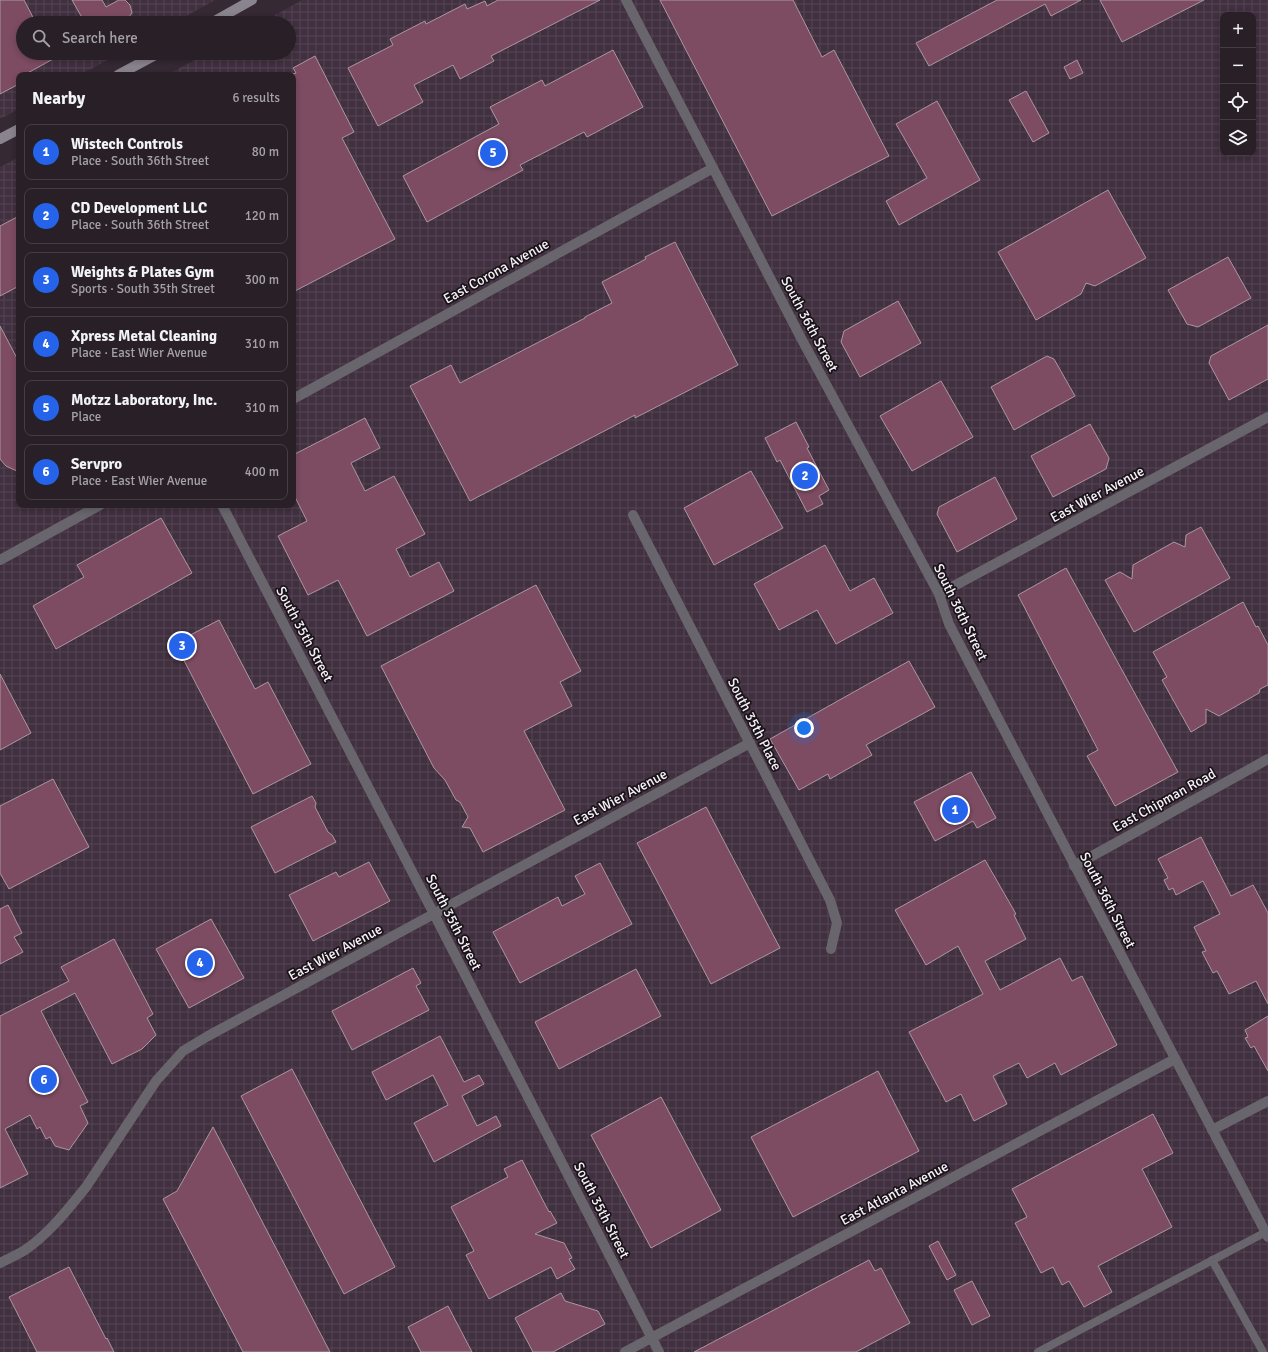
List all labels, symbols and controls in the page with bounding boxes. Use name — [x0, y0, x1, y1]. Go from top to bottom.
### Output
map controls — [1220, 12, 1256, 156]
button: + — [1220, 12, 1256, 48]
search box — [16, 16, 296, 60]
icon: search — [30, 27, 52, 49]
text: Search here — [62, 29, 138, 47]
button: − — [1220, 48, 1256, 84]
button: locate — [1220, 84, 1256, 120]
text: Nearby — [32, 88, 85, 109]
text: 6 results — [232, 90, 280, 106]
button: layers — [1220, 120, 1256, 156]
text: Wistech Controls — [71, 135, 183, 153]
pin: 5 — [480, 138, 506, 168]
text: 1 — [42, 144, 50, 160]
text: 80 m — [252, 144, 279, 160]
text: Place · South 36th Street — [71, 153, 209, 169]
text: CD Development LLC — [71, 199, 207, 217]
text: 2 — [42, 208, 50, 224]
text: 120 m — [245, 208, 279, 224]
text: Place · South 36th Street — [71, 217, 209, 233]
street label: East Corona Avenue — [440, 235, 552, 308]
text: Weights & Plates Gym — [71, 263, 214, 281]
text: 3 — [42, 272, 50, 288]
text: 300 m — [245, 272, 279, 288]
street label: South 36th Street — [777, 274, 842, 375]
text: Sports · South 35th Street — [71, 281, 215, 297]
text: Xpress Metal Cleaning — [71, 327, 217, 345]
text: 4 — [42, 336, 50, 352]
text: 310 m — [245, 336, 279, 352]
text: Place · East Wier Avenue — [71, 345, 207, 361]
text: Motzz Laboratory, Inc. — [71, 391, 217, 409]
text: 5 — [42, 400, 50, 416]
text: 310 m — [245, 400, 279, 416]
text: Place — [71, 409, 101, 425]
text: Servpro — [71, 455, 122, 473]
pin: 2 — [792, 461, 818, 491]
street label: East Wier Avenue — [1047, 463, 1147, 526]
text: 6 — [42, 464, 50, 480]
text: 400 m — [245, 464, 279, 480]
text: Place · East Wier Avenue — [71, 473, 207, 489]
street label: South 36th Street — [930, 561, 991, 663]
street label: South 35th Street — [272, 584, 337, 685]
pin: 3 — [169, 631, 195, 661]
street label: South 35th Place — [724, 675, 785, 773]
your location — [794, 718, 814, 738]
street label: East Chipman Road — [1110, 765, 1219, 836]
street label: East Wier Avenue — [570, 766, 670, 829]
pin: 1 — [942, 795, 968, 825]
street label: South 36th Street — [1076, 849, 1139, 951]
street label: South 35th Street — [422, 871, 485, 973]
street label: East Wier Avenue — [285, 921, 385, 984]
pin: 4 — [187, 948, 213, 978]
pin: 6 — [31, 1065, 57, 1095]
street label: East Atlanta Avenue — [837, 1158, 951, 1229]
street label: South 35th Street — [570, 1159, 633, 1261]

